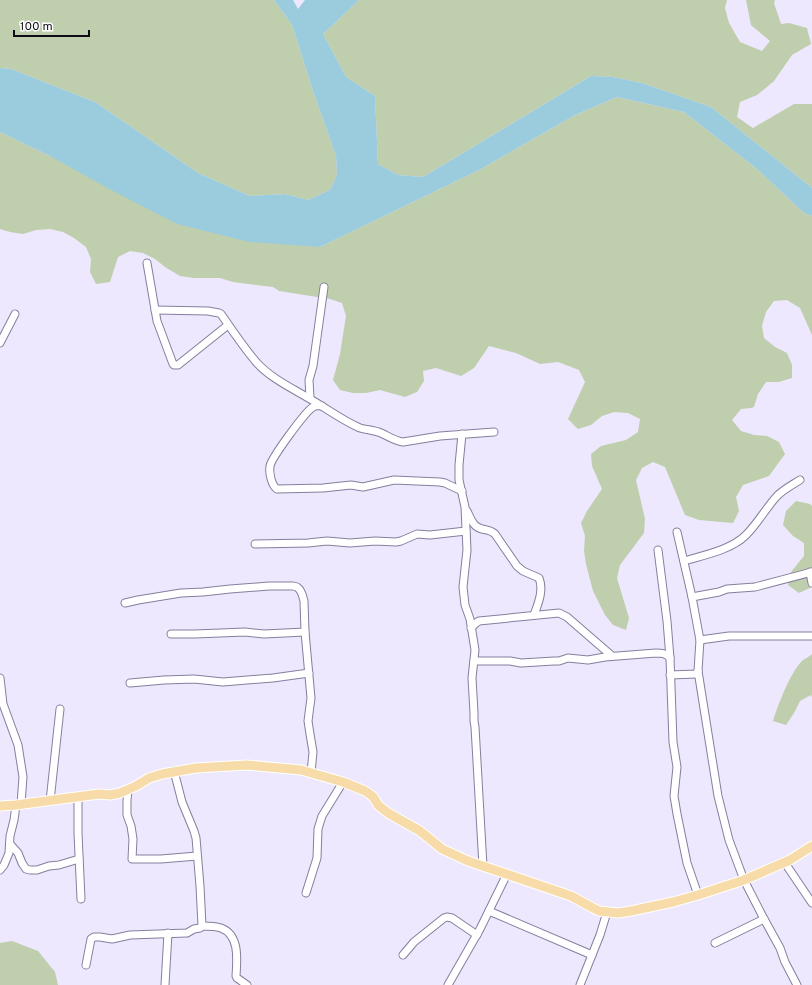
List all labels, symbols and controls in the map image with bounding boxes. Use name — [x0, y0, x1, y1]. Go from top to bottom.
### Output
scale bar — [14, 12, 89, 38]
text: 100 m — [20, 19, 53, 35]

